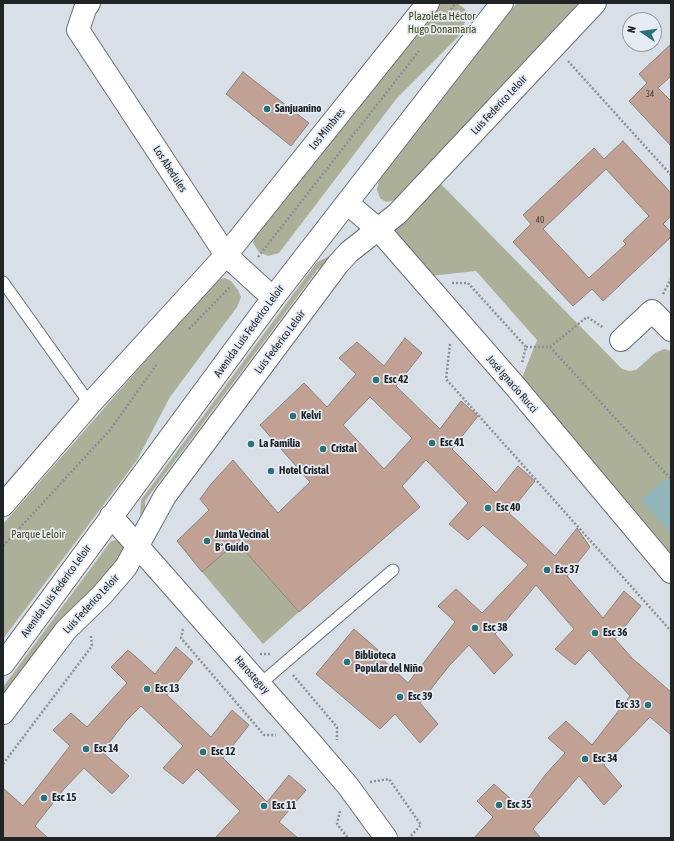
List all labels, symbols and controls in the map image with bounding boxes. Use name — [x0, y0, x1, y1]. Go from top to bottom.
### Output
park label: Plazoleta Héctor Hugo Donamaría — [408, 10, 476, 36]
north arrow — [622, 12, 662, 52]
text: N — [625, 25, 638, 34]
street label: Luis Federico Leloir — [468, 73, 530, 137]
house number: 34 — [646, 89, 654, 99]
place label: Sanjuanino — [275, 102, 321, 116]
marker: Sanjuanino — [262, 104, 272, 114]
street label: Los Mimbres — [306, 105, 348, 153]
street label: Los Abedules — [150, 143, 190, 195]
house number: 40 — [536, 215, 544, 225]
street label: Avenida Luis Federico Leloir — [211, 282, 287, 380]
street label: Luis Federico Leloir — [252, 308, 308, 376]
street label: José Ignacio Rucci — [483, 353, 541, 415]
place label: Esc 42 — [384, 373, 408, 387]
marker: Esc 42 — [371, 375, 381, 385]
place label: Kelvi — [301, 409, 321, 423]
marker: Kelvi — [288, 411, 298, 421]
place label: Esc 41 — [440, 436, 464, 450]
place label: La Familia — [259, 437, 300, 451]
marker: Esc 41 — [427, 438, 437, 448]
marker: La Familia — [246, 439, 256, 449]
place label: Cristal — [331, 442, 357, 456]
marker: Cristal — [318, 444, 328, 454]
place label: Hotel Cristal — [279, 464, 329, 478]
marker: Hotel Cristal — [266, 466, 276, 476]
place label: Esc 40 — [496, 501, 520, 515]
marker: Esc 40 — [483, 503, 493, 513]
park label: Parque Leloir — [11, 528, 65, 542]
place label: Junta Vecinal B° Guido — [215, 528, 269, 554]
marker: Junta Vecinal B° Guido — [202, 536, 212, 546]
street label: Avenida Luis Federico Leloir — [18, 542, 94, 640]
place label: Esc 37 — [555, 563, 579, 577]
marker: Esc 37 — [542, 565, 552, 575]
street label: Luis Federico Leloir — [60, 572, 122, 636]
place label: Esc 38 — [483, 621, 507, 635]
marker: Esc 38 — [470, 623, 480, 633]
place label: Esc 36 — [603, 626, 627, 640]
marker: Esc 36 — [590, 628, 600, 638]
place label: Biblioteca Popular del Niño — [355, 649, 423, 675]
street label: Harosteguy — [232, 653, 272, 697]
marker: Biblioteca Popular del Niño — [342, 657, 352, 667]
place label: Esc 13 — [155, 682, 179, 696]
marker: Esc 13 — [142, 684, 152, 694]
place label: Esc 39 — [408, 690, 432, 704]
marker: Esc 39 — [395, 692, 405, 702]
place label: Esc 33 — [616, 698, 640, 712]
marker: Esc 33 — [643, 700, 653, 710]
place label: Esc 14 — [94, 742, 118, 756]
marker: Esc 14 — [81, 744, 91, 754]
place label: Esc 12 — [211, 745, 235, 759]
marker: Esc 12 — [198, 747, 208, 757]
place label: Esc 34 — [593, 752, 617, 766]
marker: Esc 34 — [580, 754, 590, 764]
place label: Esc 15 — [52, 791, 76, 805]
marker: Esc 15 — [39, 793, 49, 803]
place label: Esc 35 — [507, 798, 531, 812]
place label: Esc 11 — [272, 799, 296, 813]
marker: Esc 35 — [494, 800, 504, 810]
marker: Esc 11 — [259, 801, 269, 811]

